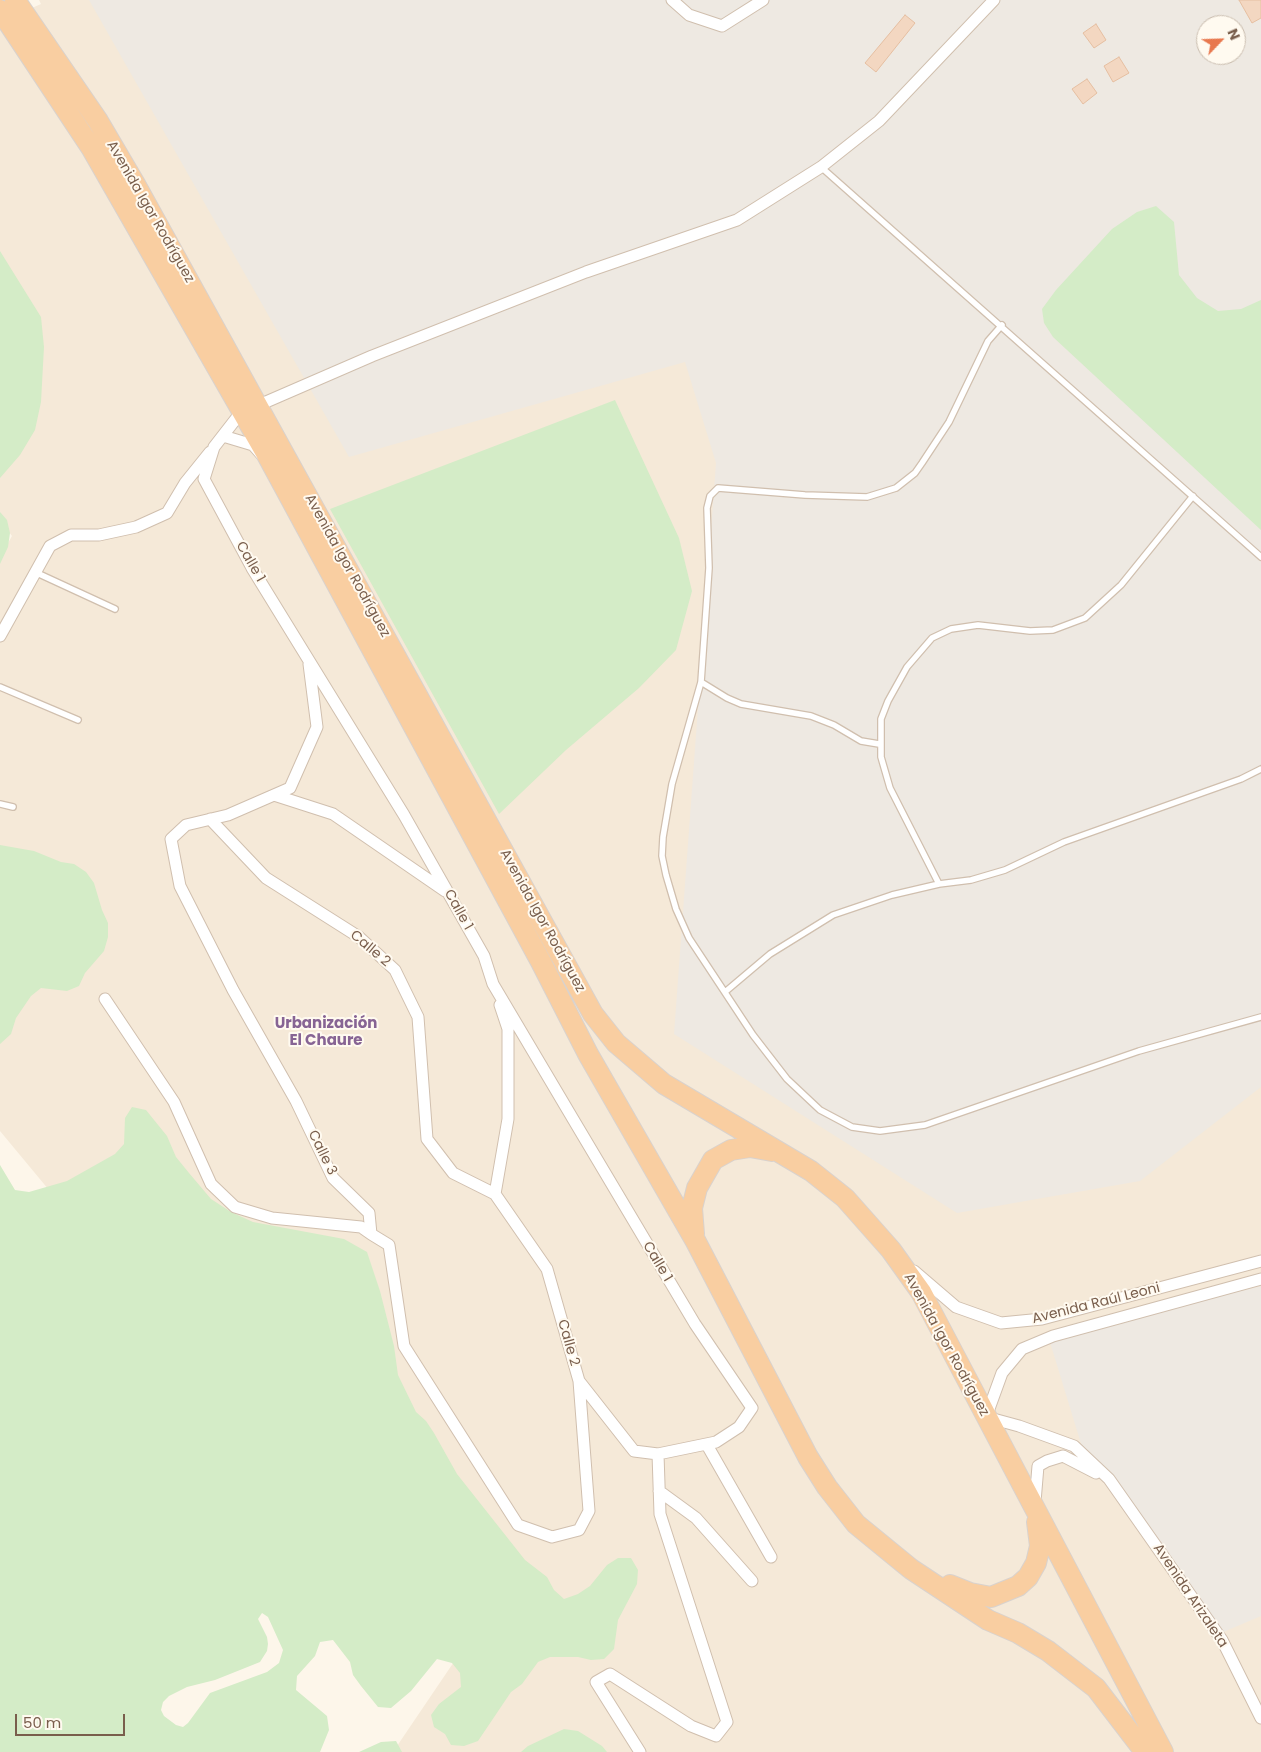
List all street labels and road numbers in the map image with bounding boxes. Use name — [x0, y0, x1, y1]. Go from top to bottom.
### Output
street label: Avenida Igor Rodríguez — [102, 138, 198, 286]
street label: Avenida Igor Rodríguez — [301, 492, 393, 640]
street label: Calle 1 — [232, 539, 268, 585]
street label: Avenida Igor Rodríguez — [496, 847, 588, 995]
street label: Calle 1 — [440, 887, 476, 933]
street label: Calle 2 — [346, 927, 394, 971]
street label: Calle 3 — [304, 1128, 340, 1178]
street label: Calle 1 — [638, 1239, 676, 1285]
street label: Avenida Igor Rodríguez — [900, 1271, 992, 1419]
street label: Avenida Raúl Leoni — [1030, 1280, 1162, 1328]
street label: Calle 2 — [553, 1318, 583, 1368]
street label: Avenida Arizaleta — [1149, 1541, 1231, 1651]

